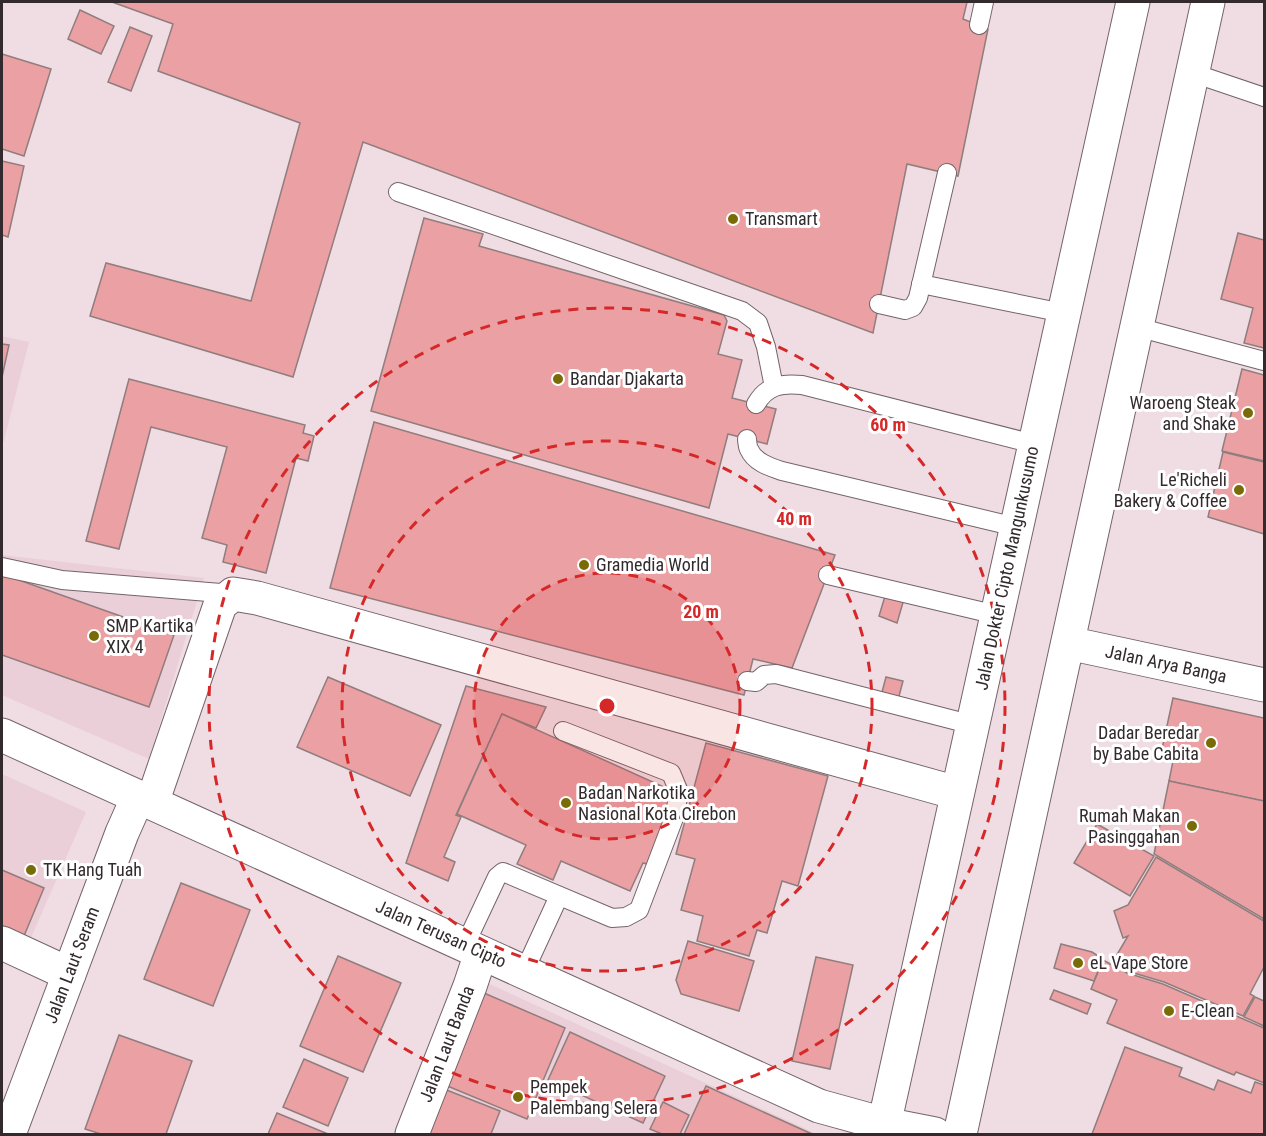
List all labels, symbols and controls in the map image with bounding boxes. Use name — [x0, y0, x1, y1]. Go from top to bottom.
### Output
place label: Transmart — [745, 208, 818, 229]
marker: Transmart — [726, 212, 740, 226]
place label: Bandar Djakarta — [570, 368, 684, 389]
marker: Bandar Djakarta — [551, 372, 565, 386]
place label: Waroeng Steak and Shake — [1130, 392, 1236, 434]
marker: Waroeng Steak and Shake — [1241, 406, 1255, 420]
text: 60 m — [870, 414, 906, 435]
street label: Jalan Dokter Cipto Mangunkusumo — [970, 444, 1043, 692]
place label: Le'Richeli Bakery & Coffee — [1114, 469, 1227, 511]
marker: Le'Richeli Bakery & Coffee — [1232, 483, 1246, 497]
text: 40 m — [776, 508, 812, 529]
place label: Gramedia World — [596, 554, 709, 575]
marker: Gramedia World — [577, 558, 591, 572]
text: 20 m — [683, 601, 719, 622]
place label: SMP Kartika XIX 4 — [106, 615, 194, 657]
marker: SMP Kartika XIX 4 — [87, 629, 101, 643]
street label: Jalan Arya Banga — [1103, 640, 1229, 687]
centre of rings — [597, 696, 617, 716]
place label: Dadar Beredar by Babe Cabita — [1093, 722, 1200, 764]
marker: Dadar Beredar by Babe Cabita — [1204, 736, 1218, 750]
place label: Badan Narkotika Nasional Kota Cirebon — [578, 782, 736, 824]
marker: Badan Narkotika Nasional Kota Cirebon — [559, 796, 573, 810]
place label: Rumah Makan Pasinggahan — [1079, 805, 1180, 847]
marker: Rumah Makan Pasinggahan — [1185, 819, 1199, 833]
place label: TK Hang Tuah — [43, 859, 142, 880]
marker: TK Hang Tuah — [24, 863, 38, 877]
street label: Jalan Terusan Cipto — [373, 895, 510, 972]
street label: Jalan Laut Seram — [40, 903, 103, 1026]
place label: eL Vape Store — [1090, 952, 1188, 973]
marker: eL Vape Store — [1071, 956, 1085, 970]
street label: Jalan Laut Banda — [415, 983, 478, 1105]
place label: E-Clean — [1181, 1000, 1235, 1021]
marker: E-Clean — [1162, 1004, 1176, 1018]
place label: Pempek Palembang Selera — [530, 1076, 658, 1118]
marker: Pempek Palembang Selera — [511, 1090, 525, 1104]

